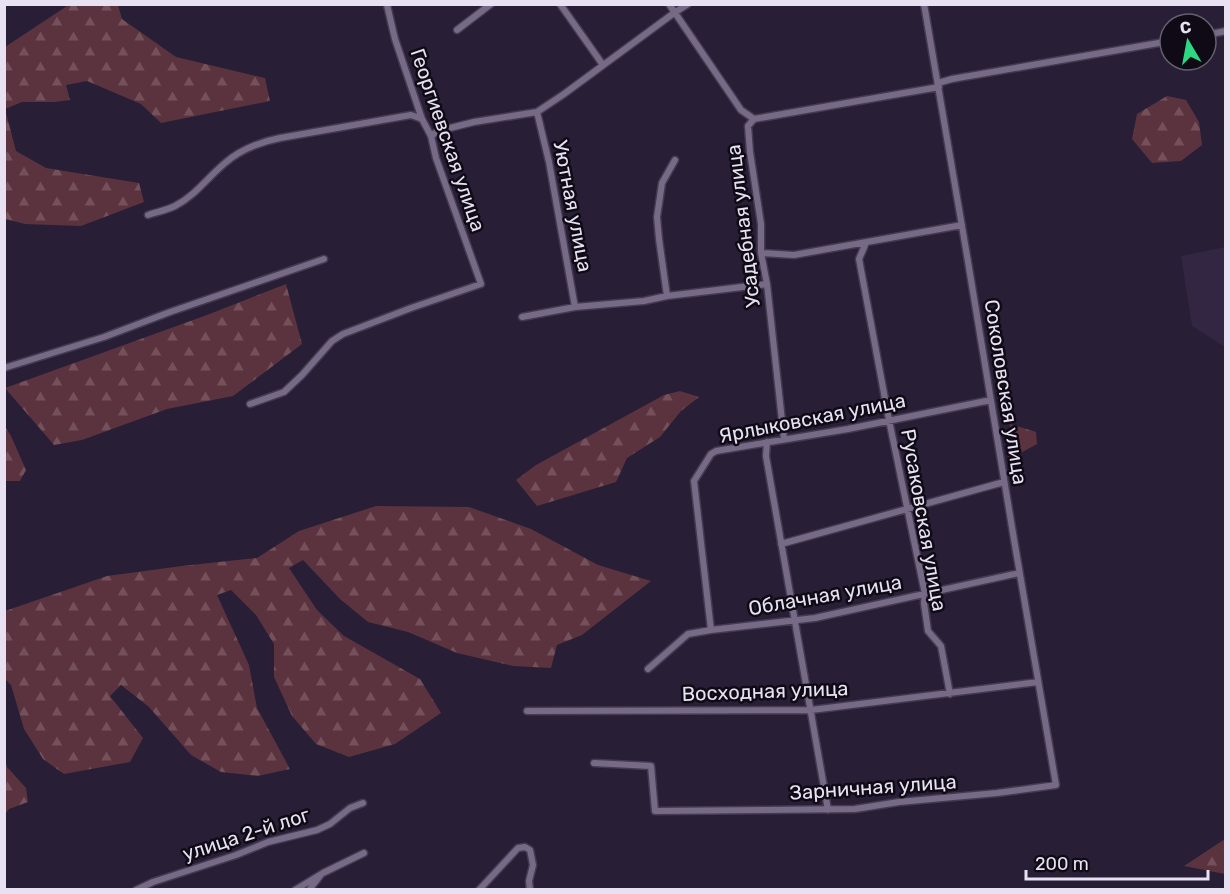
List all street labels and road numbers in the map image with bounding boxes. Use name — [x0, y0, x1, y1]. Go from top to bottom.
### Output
street label: Георгиевская улица — [405, 45, 491, 235]
street label: Уютная улица — [548, 138, 598, 274]
street label: Усадебная улица — [721, 143, 765, 309]
street label: Соколовская улица — [980, 298, 1032, 486]
street label: Ярлыковская улица — [717, 388, 907, 448]
street label: Русаковская улица — [896, 427, 952, 613]
street label: Облачная улица — [746, 570, 904, 620]
street label: Восходная улица — [681, 676, 849, 706]
street label: Зарничная улица — [789, 769, 957, 805]
street label: улица 2-й лог — [179, 802, 313, 866]

